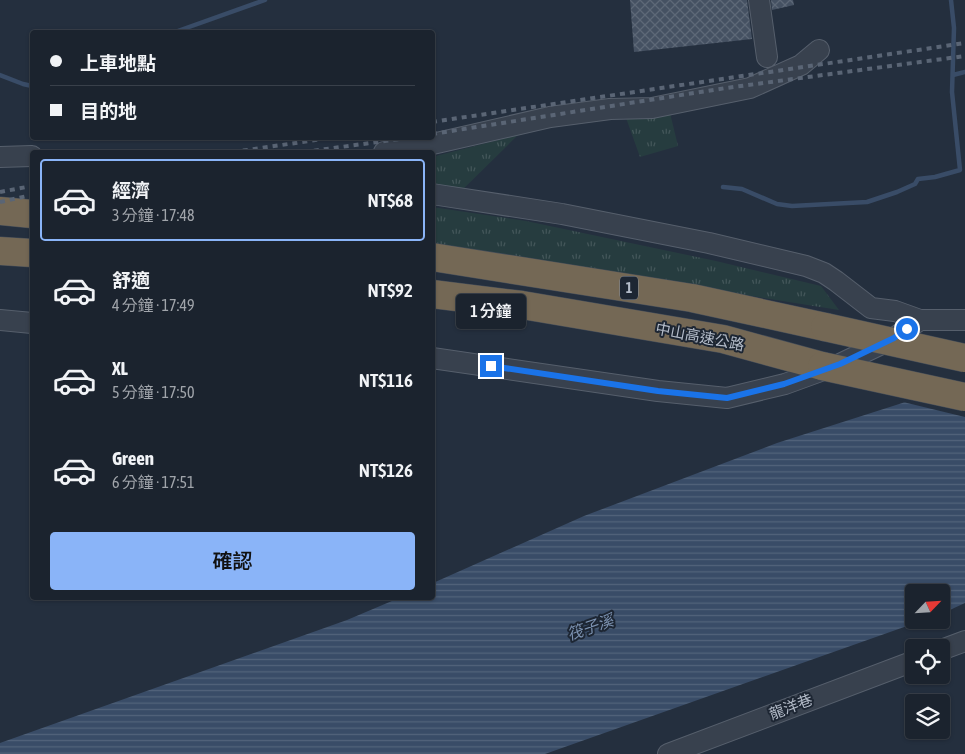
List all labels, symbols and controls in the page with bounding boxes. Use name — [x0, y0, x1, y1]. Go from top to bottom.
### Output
text: 上車地點 — [80, 52, 156, 74]
text: 目的地 — [80, 100, 137, 122]
icon: car — [52, 178, 97, 223]
text: 經濟 — [112, 179, 150, 201]
text: NT$68 — [368, 189, 413, 211]
text: 3 分鐘 · 17:48 — [112, 206, 194, 224]
icon: car — [52, 268, 97, 313]
text: 舒適 — [112, 269, 150, 291]
road number: 1 — [620, 276, 638, 300]
text: NT$92 — [368, 279, 413, 301]
callout: 1 分鐘 — [456, 294, 526, 328]
text: 4 分鐘 · 17:49 — [112, 296, 194, 314]
text: 1 分鐘 — [470, 302, 512, 320]
route start — [896, 318, 918, 340]
street label: 中山高速公路 — [654, 320, 746, 353]
route end — [480, 355, 502, 377]
text: XL — [112, 357, 128, 379]
icon: car — [52, 358, 97, 403]
text: NT$116 — [359, 369, 413, 391]
text: 5 分鐘 · 17:50 — [112, 383, 194, 401]
text: Green — [112, 447, 154, 469]
icon: car — [52, 448, 97, 493]
text: NT$126 — [359, 459, 413, 481]
text: 6 分鐘 · 17:51 — [112, 473, 194, 491]
button: 確認 — [50, 532, 415, 590]
north arrow — [905, 584, 950, 629]
map controls — [905, 584, 950, 739]
water label: 筏子溪 — [564, 610, 618, 643]
button: locate — [905, 639, 950, 684]
street label: 龍洋巷 — [767, 691, 815, 723]
button: layers — [905, 694, 950, 739]

